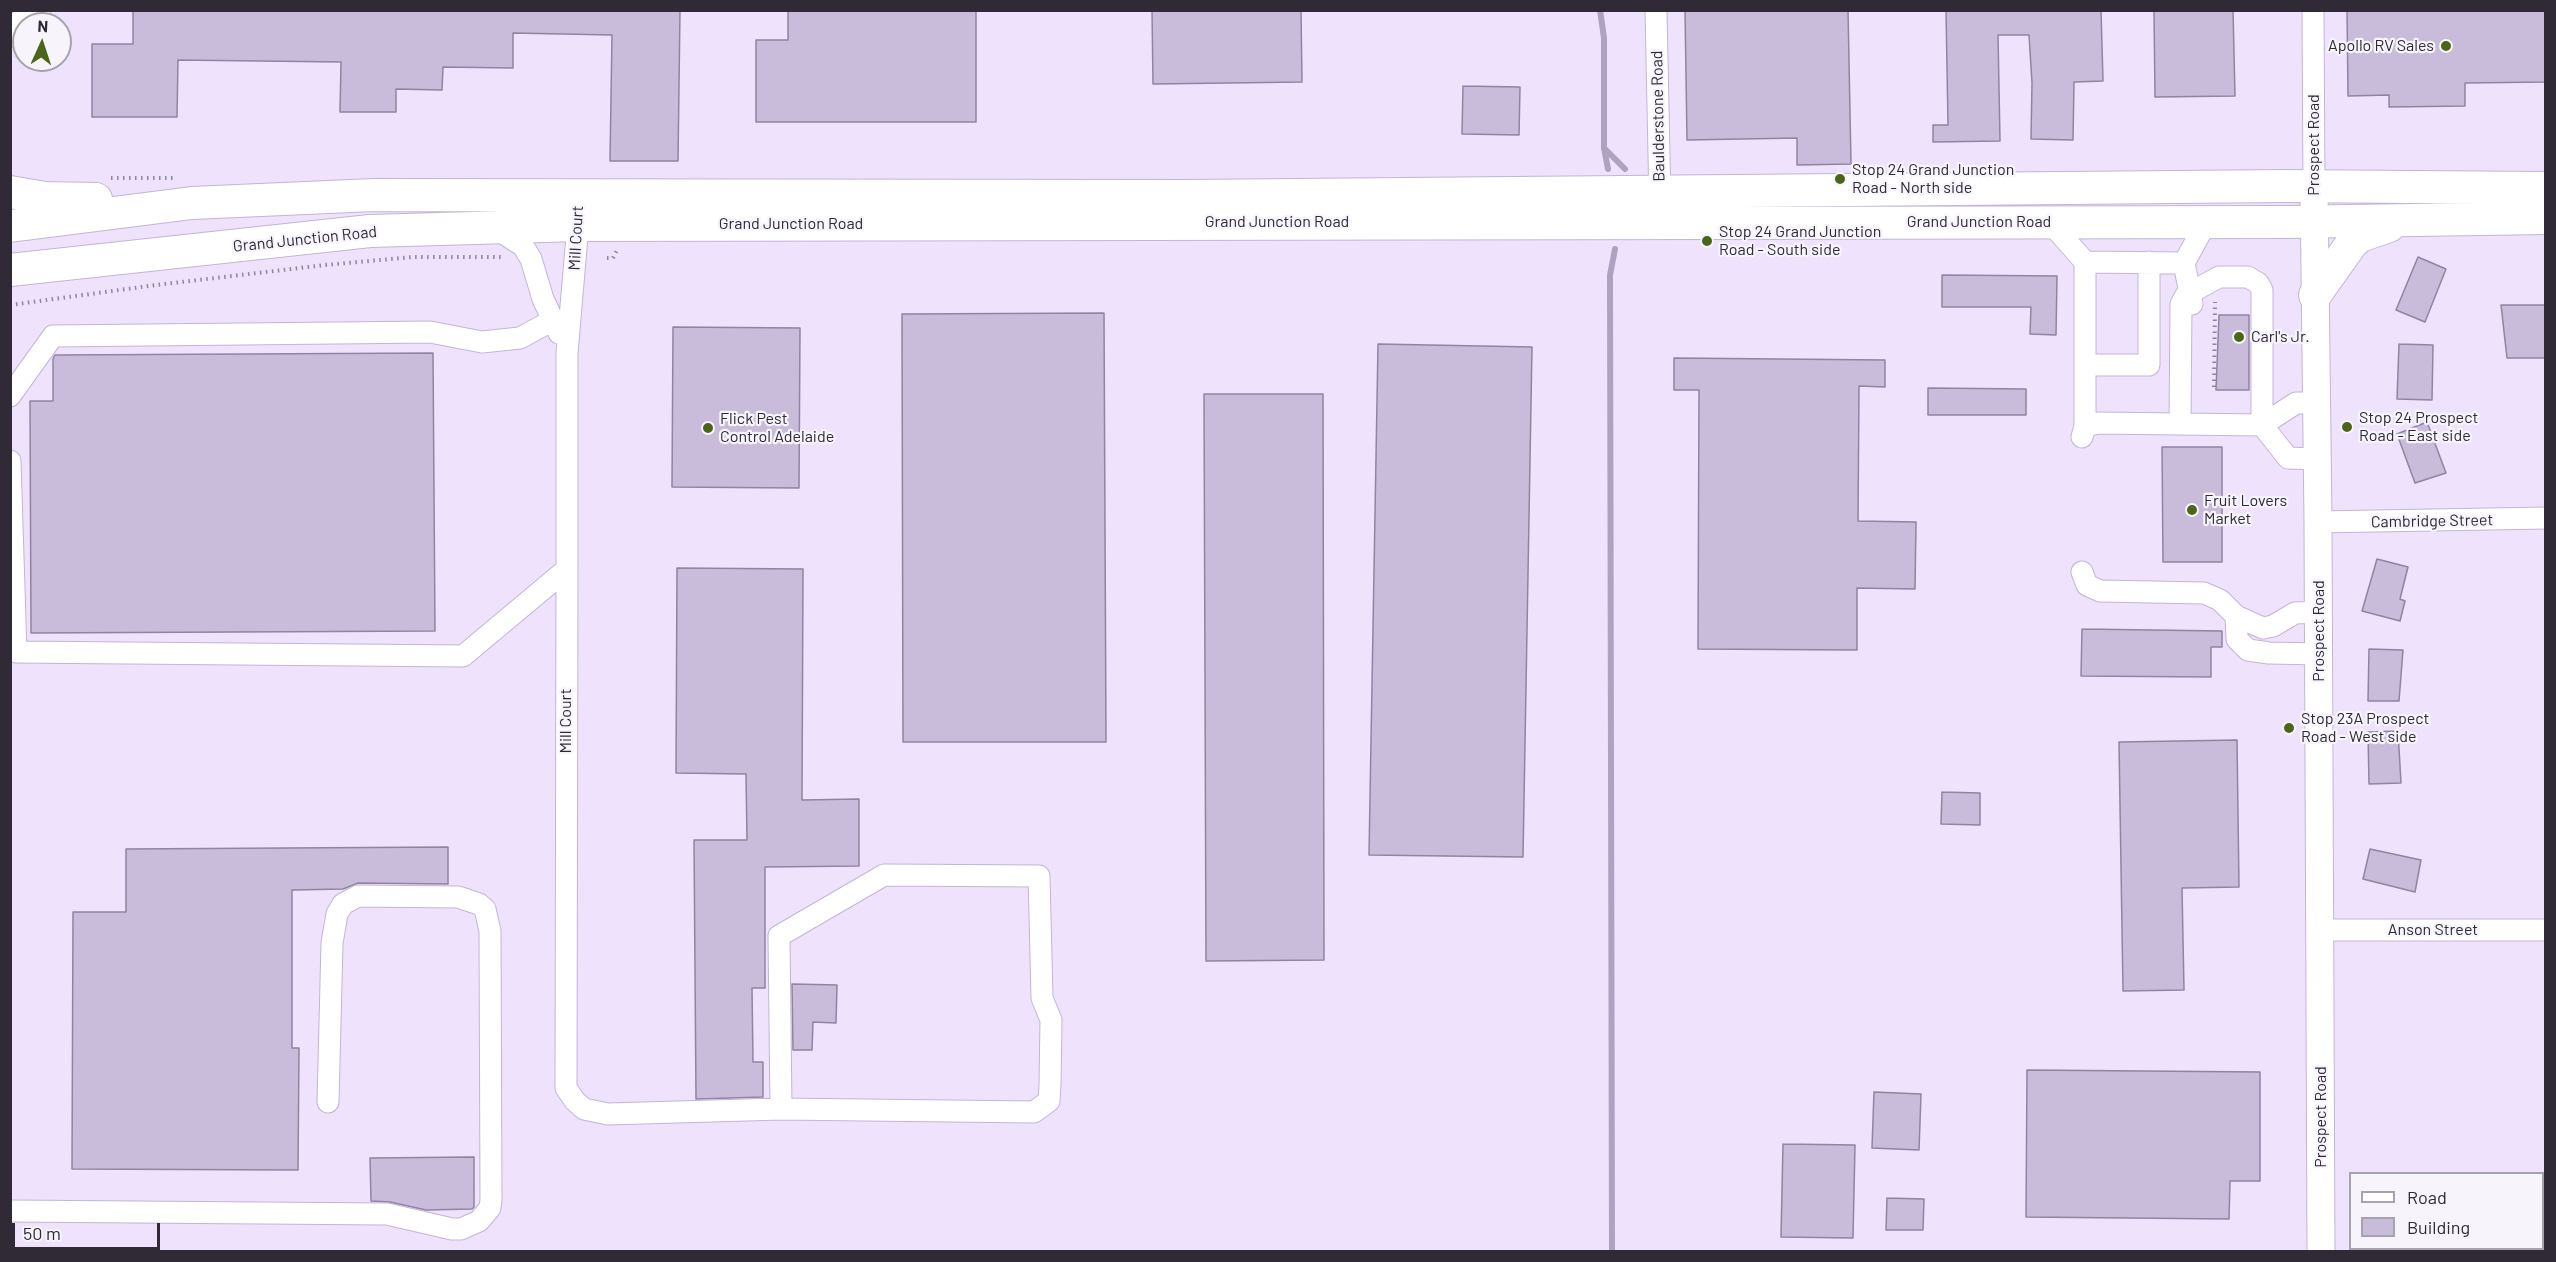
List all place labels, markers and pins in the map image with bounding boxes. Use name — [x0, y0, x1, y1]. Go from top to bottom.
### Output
place label: Apollo RV Sales — [2328, 36, 2434, 56]
marker: Apollo RV Sales — [2439, 39, 2453, 53]
place label: Stop 24 Grand Junction Road - North side — [1852, 160, 2014, 198]
marker: Stop 24 Grand Junction Road - North side — [1833, 172, 1847, 186]
place label: Stop 24 Grand Junction Road - South side — [1719, 222, 1881, 260]
marker: Stop 24 Grand Junction Road - South side — [1700, 234, 1714, 248]
place label: Carl's Jr. — [2251, 327, 2310, 347]
marker: Carl's Jr. — [2232, 330, 2246, 344]
place label: Stop 24 Prospect Road - East side — [2359, 408, 2478, 446]
place label: Flick Pest Control Adelaide — [720, 409, 834, 447]
marker: Stop 24 Prospect Road - East side — [2340, 420, 2354, 434]
marker: Flick Pest Control Adelaide — [701, 421, 715, 435]
place label: Fruit Lovers Market — [2204, 491, 2287, 529]
marker: Fruit Lovers Market — [2185, 503, 2199, 517]
place label: Stop 23A Prospect Road - West side — [2301, 709, 2429, 747]
marker: Stop 23A Prospect Road - West side — [2282, 721, 2296, 735]

